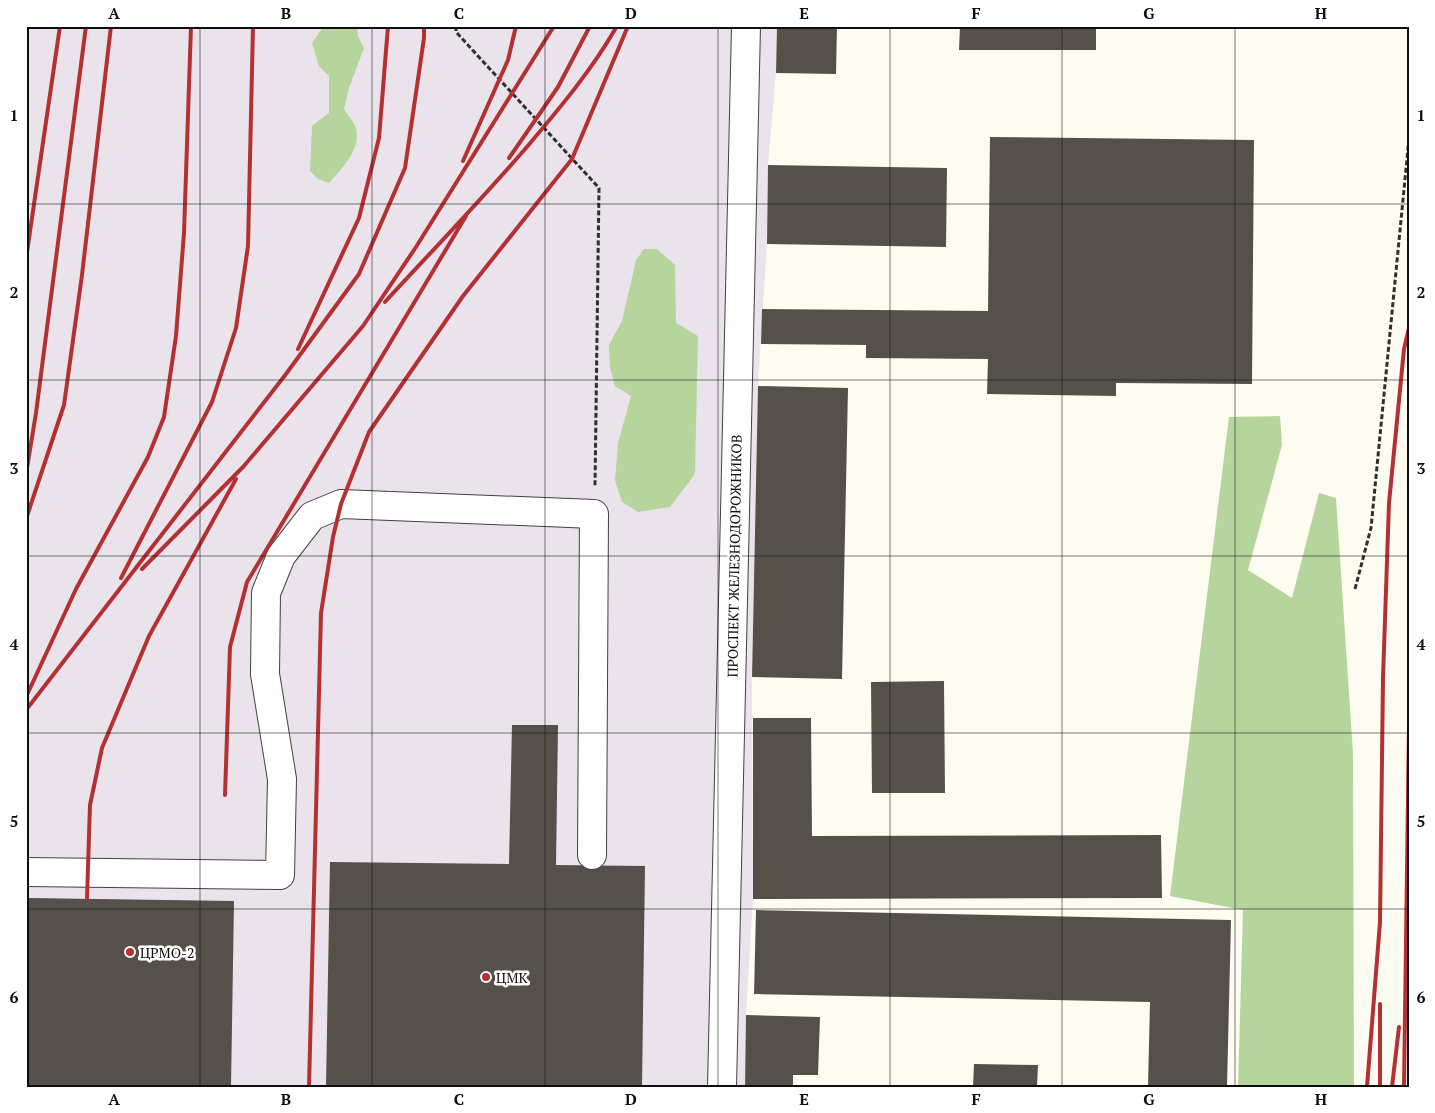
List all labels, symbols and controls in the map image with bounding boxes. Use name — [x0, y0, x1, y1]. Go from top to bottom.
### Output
text: A — [108, 2, 120, 24]
text: B — [281, 2, 291, 24]
text: C — [454, 2, 464, 24]
text: D — [625, 2, 637, 24]
text: E — [799, 2, 809, 24]
text: F — [971, 2, 981, 24]
text: G — [1143, 2, 1155, 24]
text: H — [1315, 2, 1327, 24]
text: 1 — [9, 104, 19, 126]
text: 1 — [1416, 104, 1426, 126]
text: 2 — [9, 281, 19, 303]
text: 2 — [1416, 281, 1426, 303]
street label: ПРОСПЕКТ ЖЕЛЕЗНОДОРОЖНИКОВ — [722, 434, 746, 678]
text: 3 — [9, 457, 19, 479]
text: 3 — [1416, 457, 1426, 479]
text: 4 — [9, 633, 19, 655]
text: 4 — [1416, 633, 1426, 655]
text: 5 — [9, 810, 19, 832]
text: 5 — [1416, 810, 1426, 832]
place label: ЦРМО-2 — [140, 943, 195, 962]
marker: ЦРМО-2 — [124, 946, 136, 958]
place label: ЦМК — [496, 968, 528, 987]
marker: ЦМК — [480, 971, 492, 983]
text: 6 — [9, 986, 19, 1008]
text: 6 — [1416, 986, 1426, 1008]
text: A — [108, 1088, 120, 1110]
text: B — [281, 1088, 291, 1110]
text: C — [454, 1088, 464, 1110]
text: D — [625, 1088, 637, 1110]
text: E — [799, 1088, 809, 1110]
text: F — [971, 1088, 981, 1110]
text: G — [1143, 1088, 1155, 1110]
text: H — [1315, 1088, 1327, 1110]

